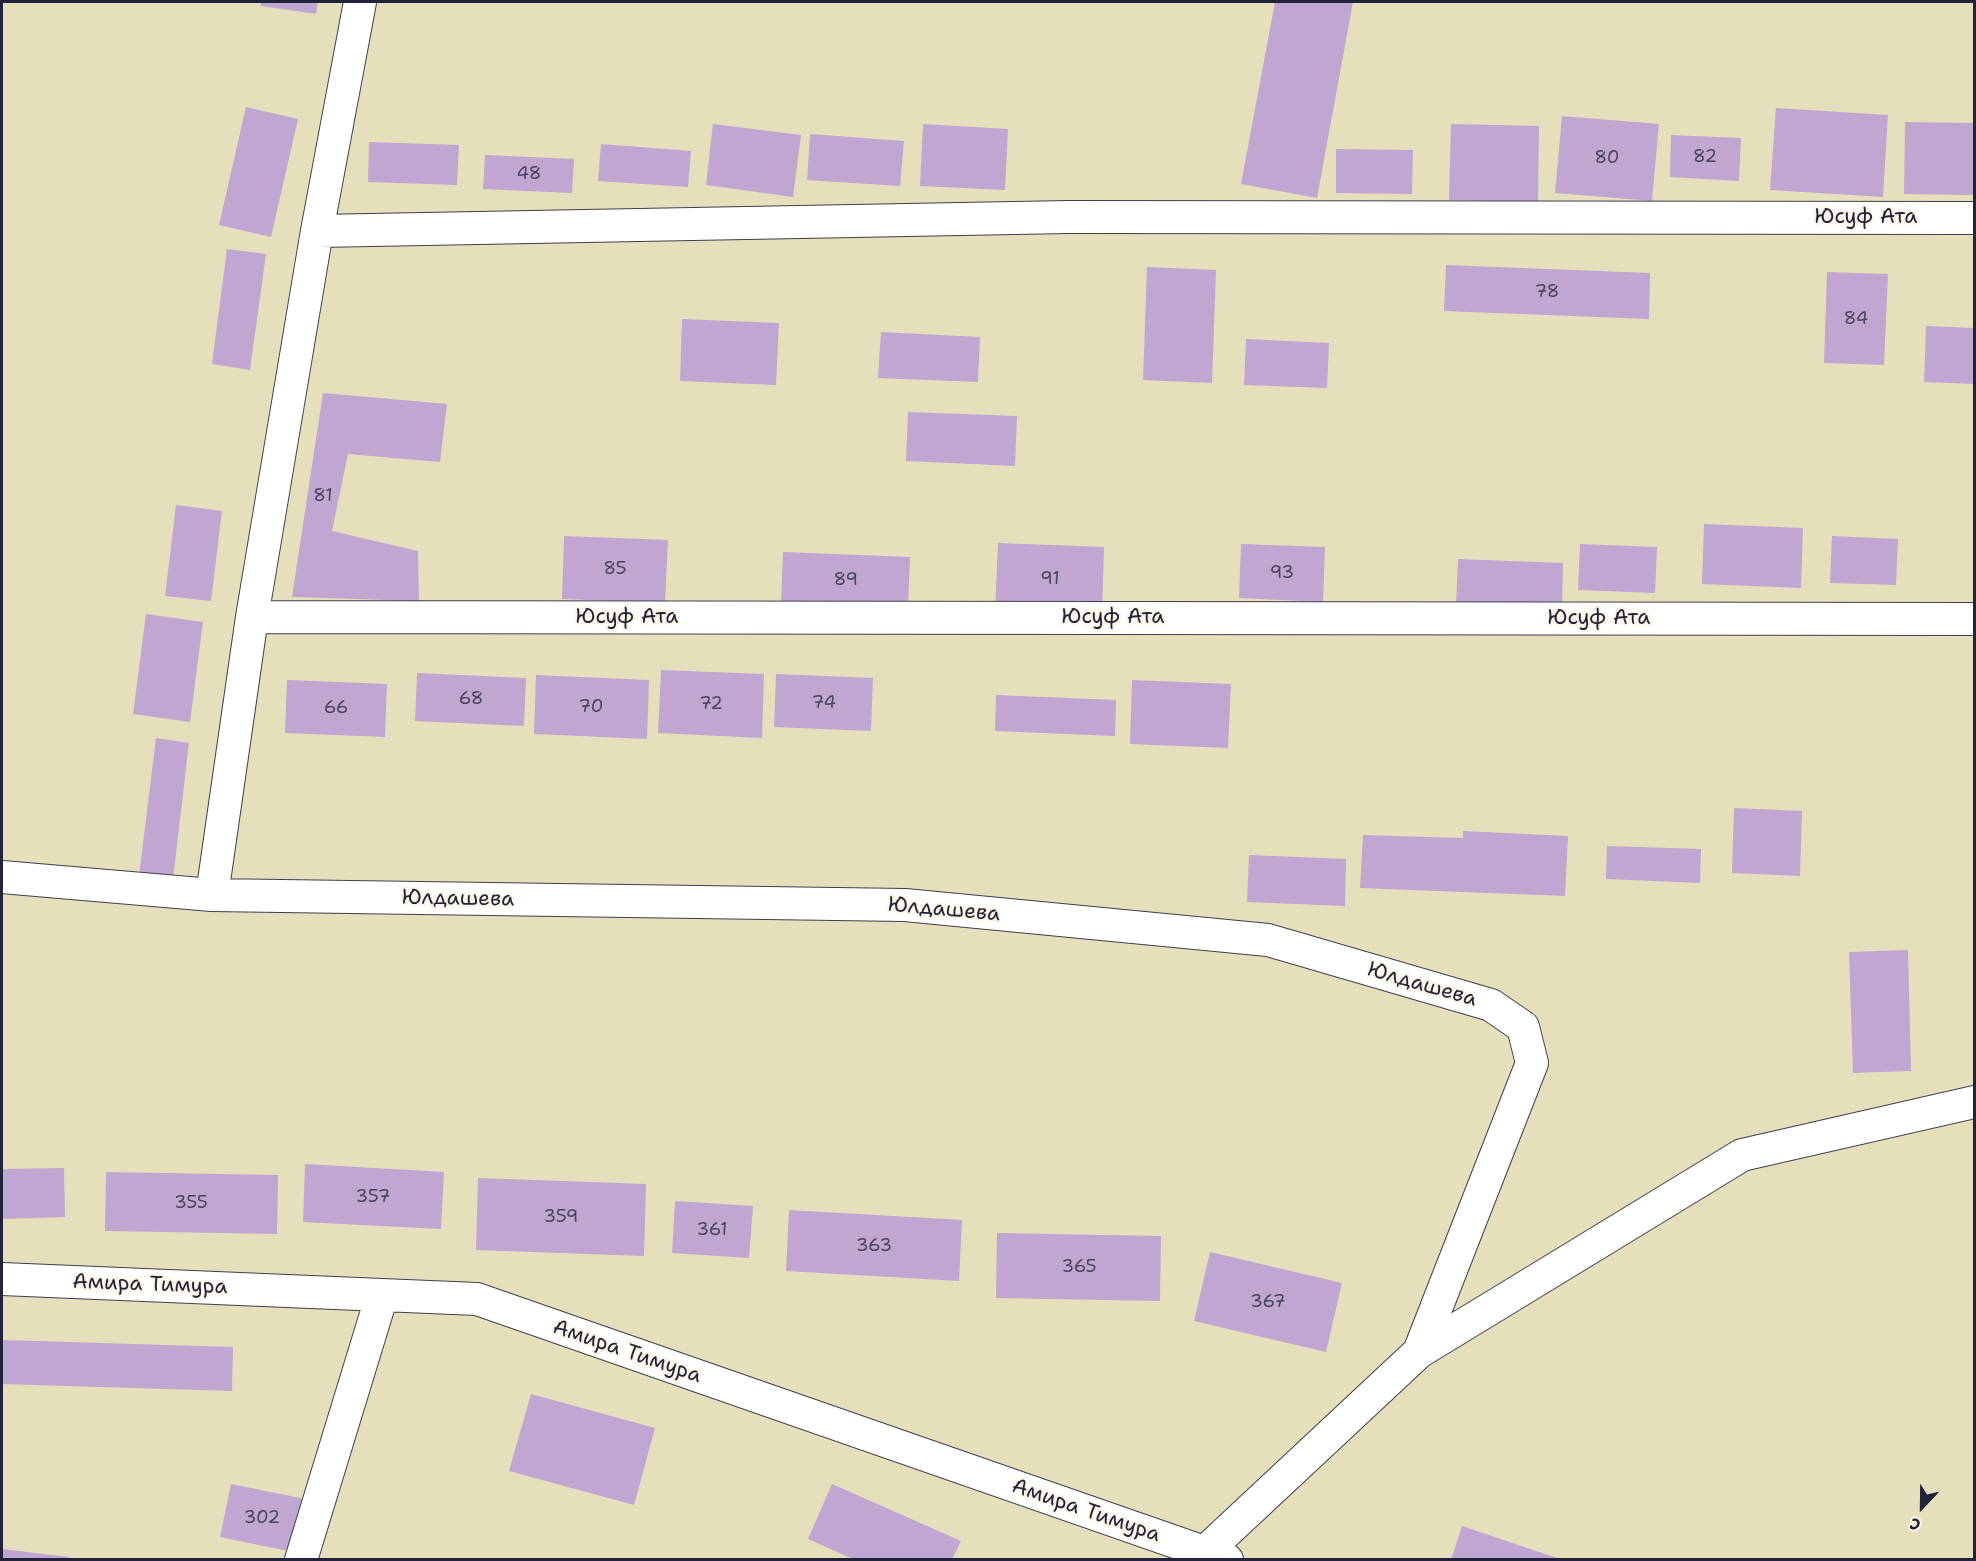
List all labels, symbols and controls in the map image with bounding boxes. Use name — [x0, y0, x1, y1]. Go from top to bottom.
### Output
house number: 82 — [1693, 146, 1717, 168]
house number: 80 — [1595, 147, 1619, 169]
house number: 48 — [517, 163, 541, 185]
street label: Юсуф Ата — [1815, 205, 1917, 231]
house number: 78 — [1535, 281, 1559, 303]
house number: 84 — [1844, 308, 1868, 330]
house number: 81 — [313, 485, 333, 507]
house number: 85 — [603, 558, 627, 580]
house number: 93 — [1270, 562, 1294, 584]
house number: 91 — [1040, 568, 1060, 590]
house number: 89 — [834, 569, 858, 591]
street label: Юсуф Ата — [576, 605, 678, 631]
street label: Юсуф Ата — [1062, 605, 1164, 631]
street label: Юсуф Ата — [1548, 606, 1650, 632]
house number: 68 — [459, 688, 483, 710]
house number: 74 — [812, 692, 836, 714]
house number: 72 — [699, 693, 723, 715]
house number: 70 — [579, 696, 603, 718]
house number: 66 — [324, 697, 348, 719]
street label: Юлдашева — [402, 885, 514, 913]
street label: Юлдашева — [887, 893, 1001, 927]
street label: Юлдашева — [1365, 957, 1479, 1013]
house number: 357 — [356, 1186, 390, 1208]
house number: 355 — [174, 1192, 208, 1214]
house number: 359 — [544, 1206, 578, 1228]
house number: 361 — [697, 1219, 727, 1241]
house number: 363 — [856, 1235, 892, 1257]
house number: 365 — [1061, 1256, 1097, 1278]
street label: Амира Тимура — [72, 1270, 228, 1300]
house number: 367 — [1250, 1291, 1286, 1313]
street label: Амира Тимура — [550, 1315, 704, 1389]
street label: Амира Тимура — [1009, 1474, 1163, 1548]
north arrow — [1892, 1477, 1952, 1537]
house number: 302 — [244, 1507, 280, 1529]
text: С — [1907, 1513, 1924, 1536]

